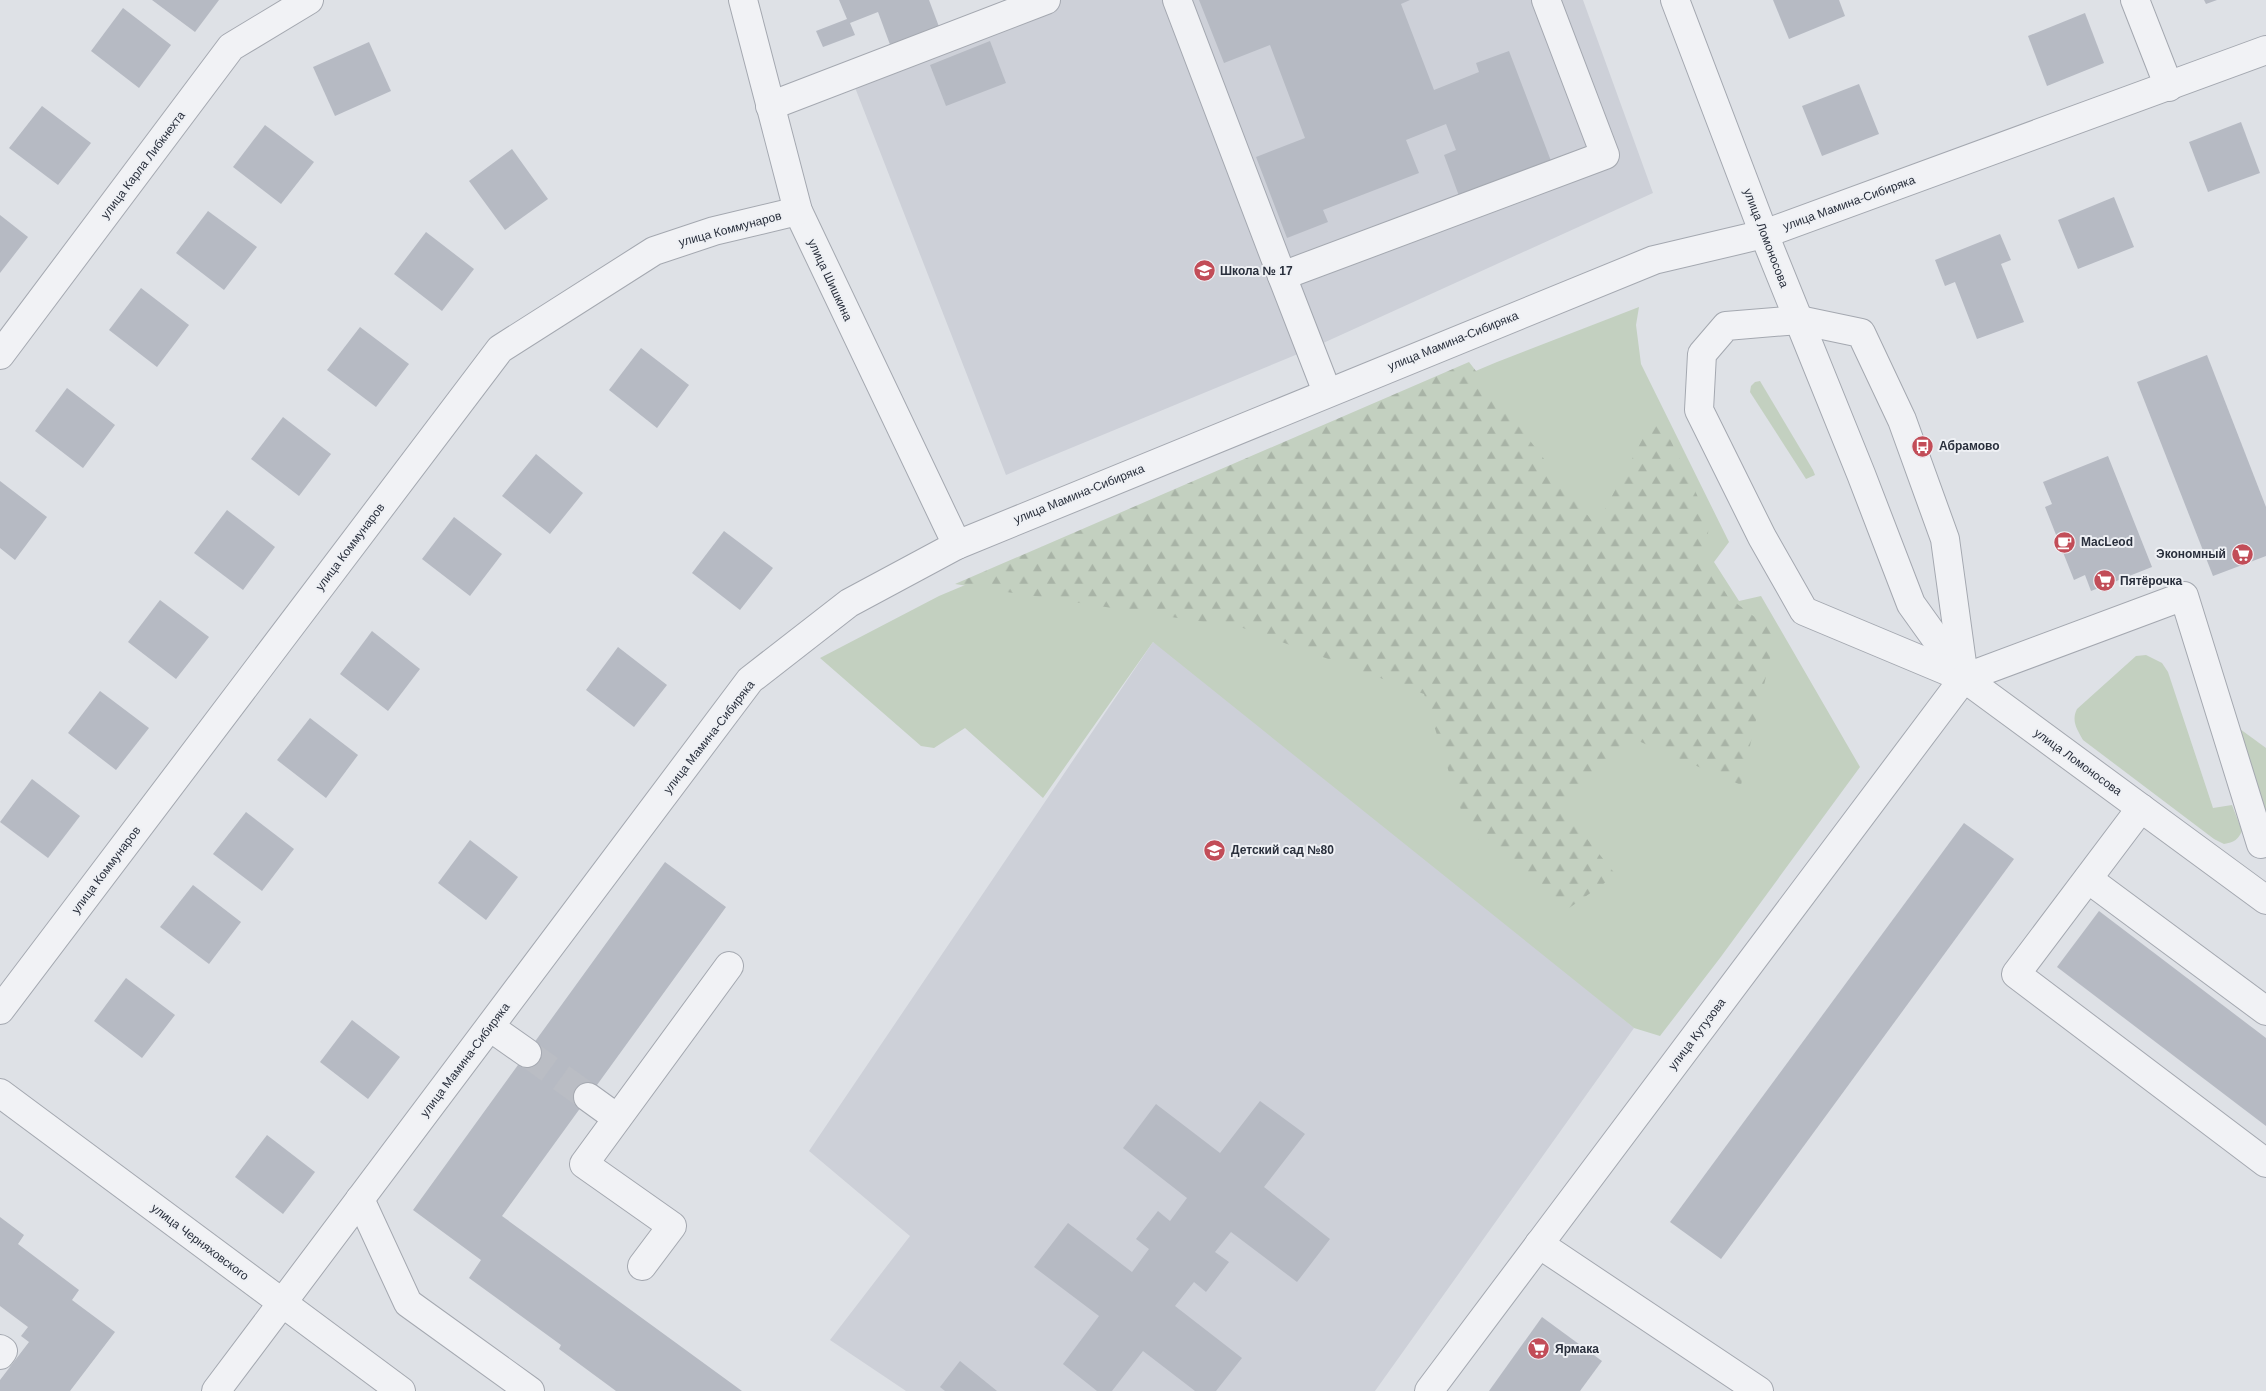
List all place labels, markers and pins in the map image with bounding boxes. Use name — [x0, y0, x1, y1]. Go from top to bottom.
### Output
school or university icon: Школа № 17 — [1192, 259, 1216, 283]
place label: Школа № 17 — [1220, 264, 1293, 278]
bus stop icon: Абрамово — [1911, 434, 1935, 458]
place label: Абрамово — [1939, 439, 2000, 453]
cafe icon: MacLeod — [2053, 530, 2077, 554]
place label: MacLeod — [2081, 535, 2133, 549]
supermarket icon: Экономный — [2230, 542, 2254, 566]
place label: Экономный — [2156, 547, 2226, 561]
supermarket icon: Пятёрочка — [2092, 569, 2116, 593]
place label: Пятёрочка — [2120, 574, 2183, 588]
school or university icon: Детский сад №80 — [1203, 838, 1227, 862]
place label: Детский сад №80 — [1231, 843, 1334, 857]
supermarket icon: Ярмака — [1527, 1337, 1551, 1361]
place label: Ярмака — [1555, 1342, 1599, 1356]

